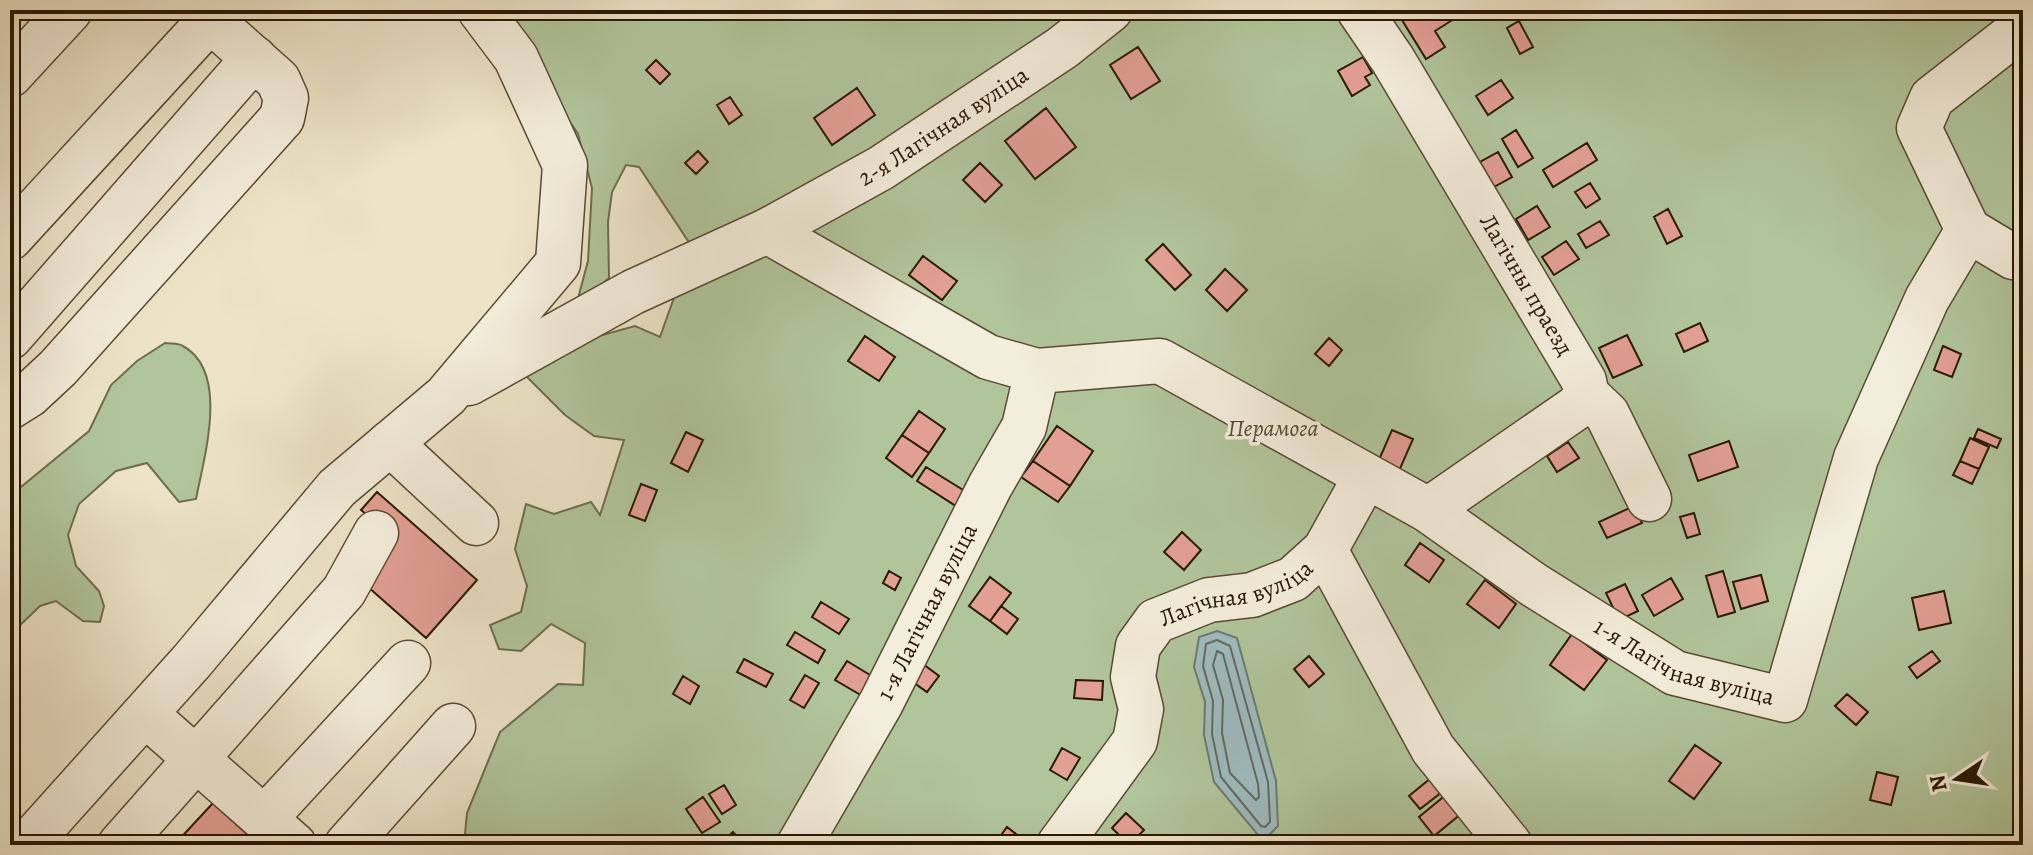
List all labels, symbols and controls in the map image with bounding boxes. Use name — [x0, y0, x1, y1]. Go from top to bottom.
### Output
street label: 2-я Лагічная вуліца — [852, 59, 1035, 194]
street label: Лагічны праезд — [1472, 208, 1581, 362]
park label: Перамога — [1227, 412, 1319, 444]
street label: 1-я Лагічная вуліца — [869, 518, 985, 706]
street label: Лагічная вуліца — [1155, 552, 1320, 634]
street label: 1-я Лагічная вуліца — [1588, 610, 1778, 713]
north arrow — [1917, 739, 1997, 819]
text: N — [1922, 772, 1955, 794]

